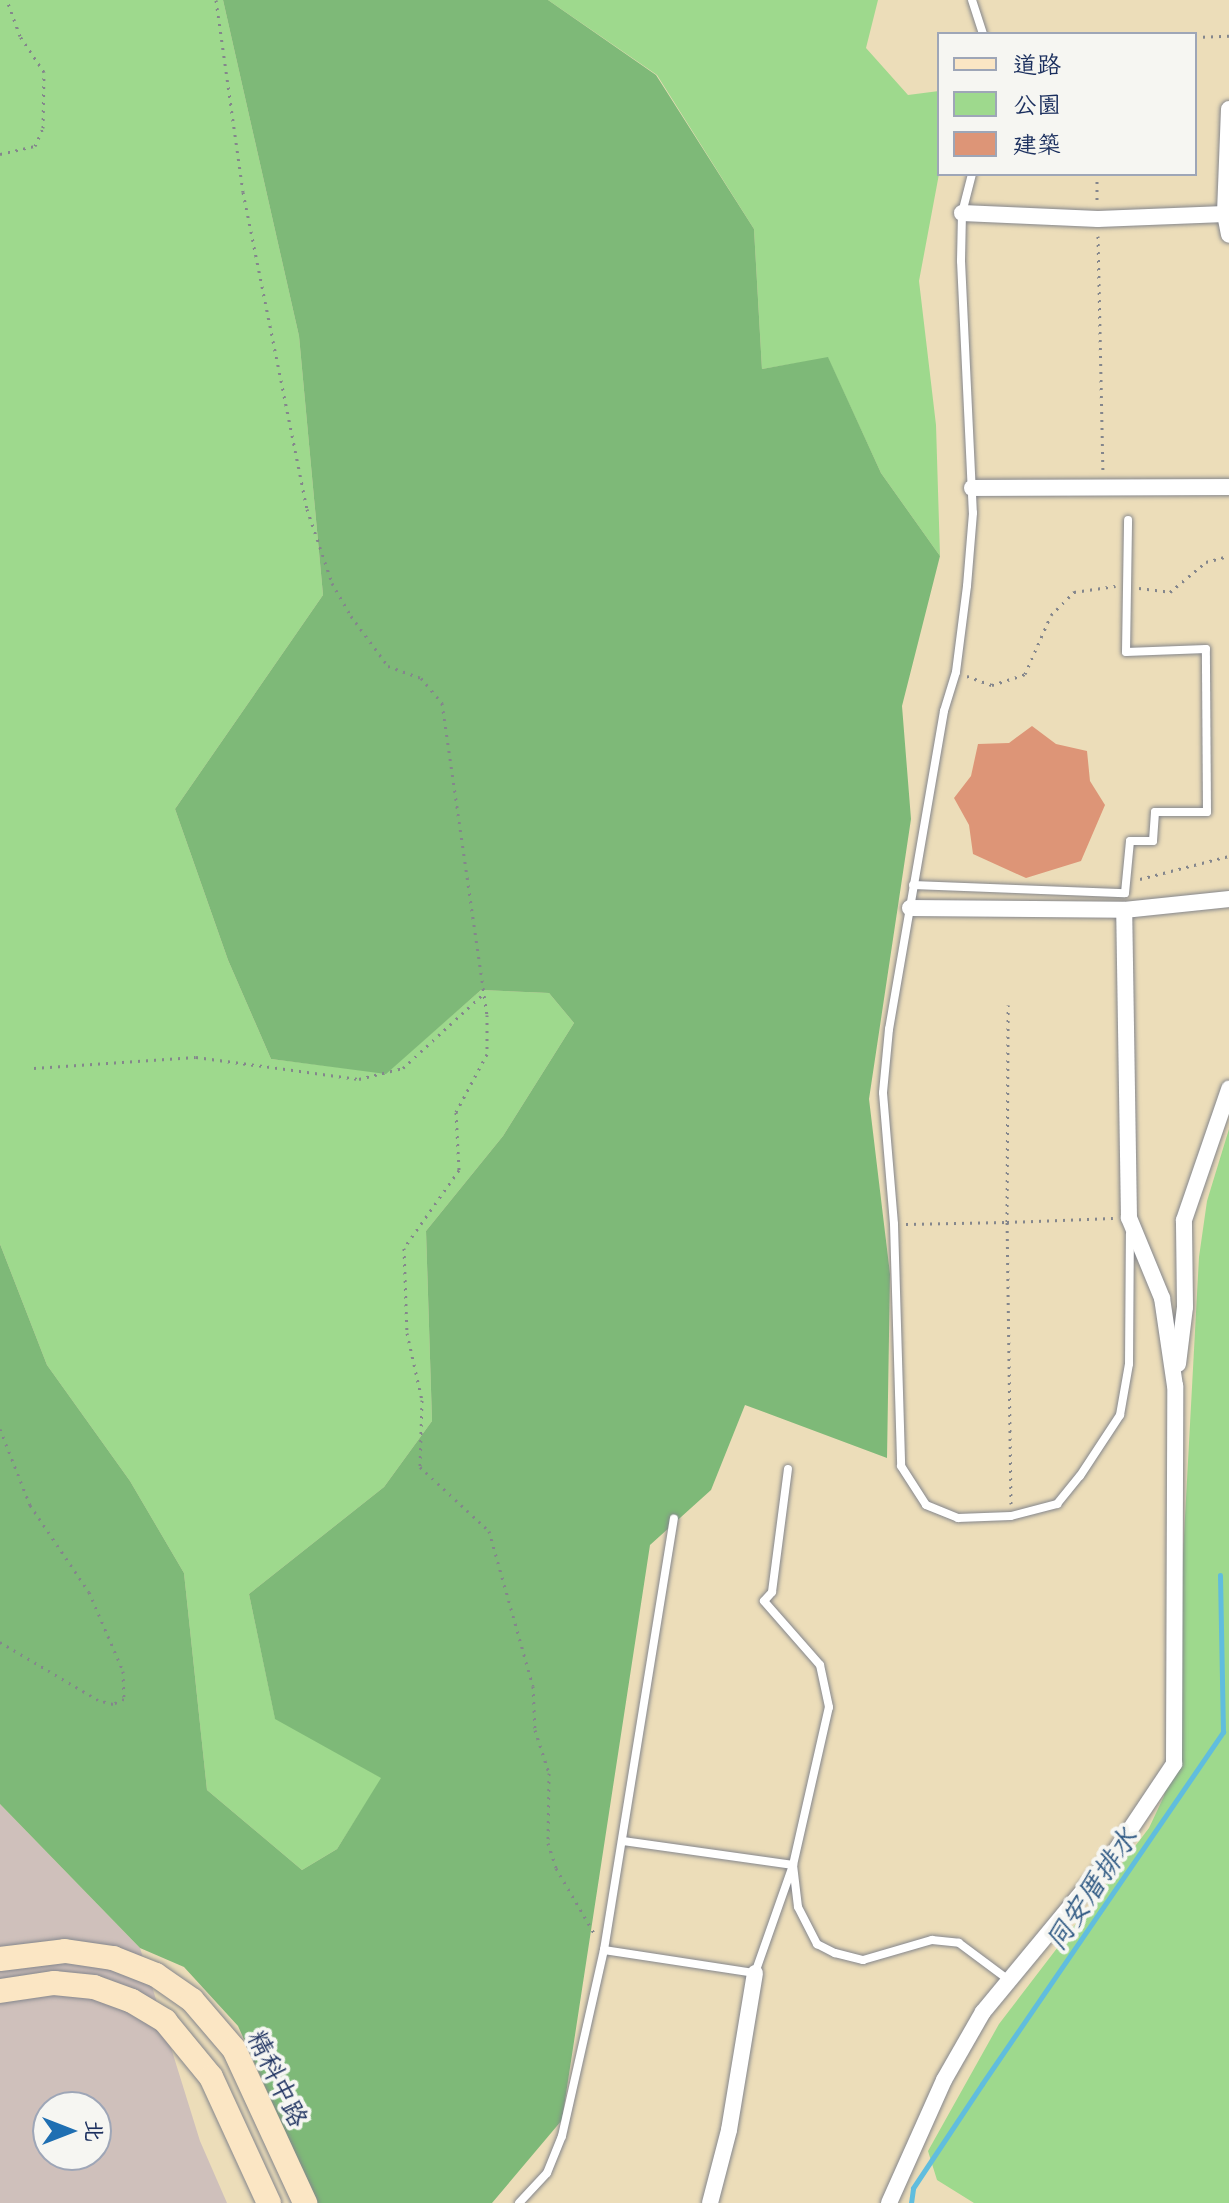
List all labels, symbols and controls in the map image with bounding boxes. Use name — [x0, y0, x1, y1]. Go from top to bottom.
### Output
legend — [937, 32, 1197, 176]
text: 道路 — [1013, 50, 1061, 79]
text: 公園 — [1013, 90, 1061, 119]
text: 建築 — [1013, 130, 1061, 159]
water label: 同安厝排水 — [1038, 1822, 1144, 1956]
street label: 精科中路 — [240, 2025, 314, 2133]
north arrow — [32, 2091, 112, 2171]
text: 北 — [81, 2120, 108, 2142]

